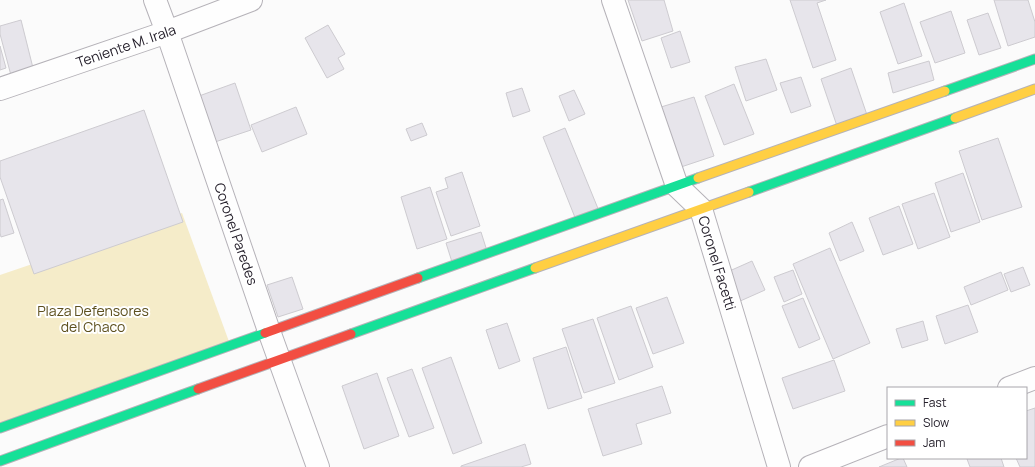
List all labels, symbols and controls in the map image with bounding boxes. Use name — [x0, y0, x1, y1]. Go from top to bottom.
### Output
street label: Teniente M. Irala — [73, 20, 178, 72]
street label: Coronel Paredes — [210, 180, 263, 287]
street label: Coronel Facetti — [694, 213, 741, 312]
park label: Plaza Defensores del Chaco — [37, 301, 149, 336]
legend — [887, 387, 1027, 459]
text: Fast — [923, 394, 947, 411]
text: Slow — [923, 414, 949, 431]
text: Jam — [923, 434, 945, 451]

